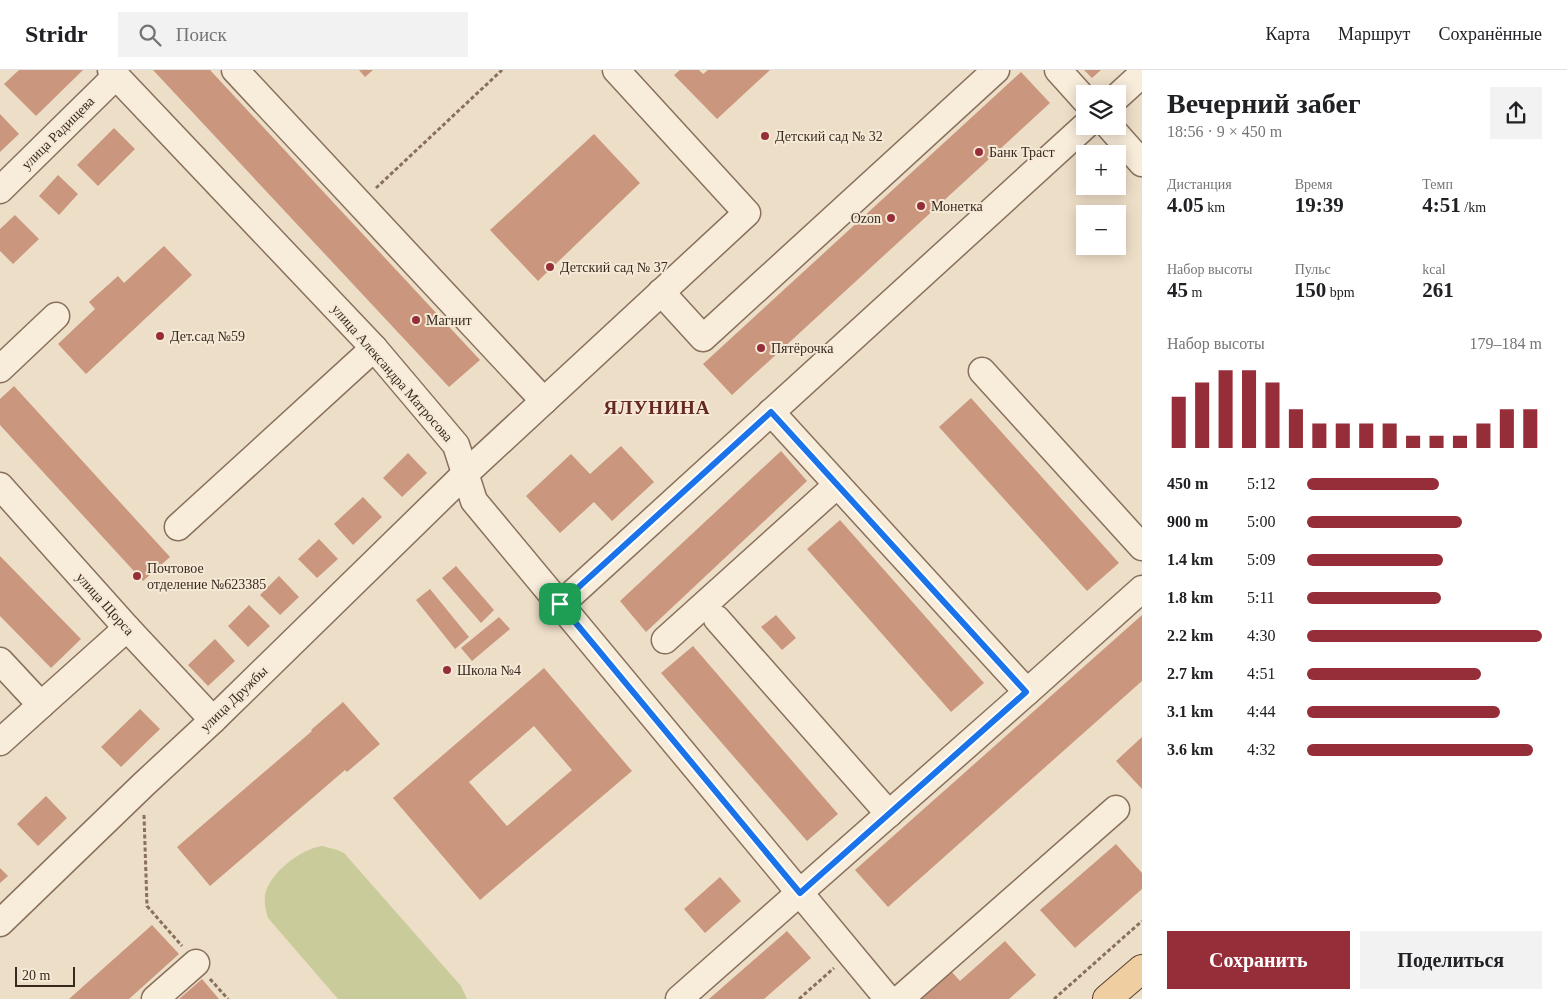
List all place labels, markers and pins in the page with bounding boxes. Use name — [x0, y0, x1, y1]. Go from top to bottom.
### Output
place label: Детский сад № 32 — [775, 129, 883, 144]
marker: Детский сад № 32 — [759, 130, 771, 142]
place label: Банк Траст — [989, 145, 1055, 160]
marker: Банк Траст — [973, 146, 985, 158]
place label: Монетка — [931, 199, 984, 214]
marker: Монетка — [915, 200, 927, 212]
place label: Ozon — [851, 211, 881, 226]
marker: Ozon — [885, 212, 897, 224]
place label: Детский сад № 37 — [560, 260, 668, 275]
marker: Детский сад № 37 — [544, 261, 556, 273]
place label: Магнит — [426, 313, 472, 328]
marker: Магнит — [410, 314, 422, 326]
place label: Дет.сад №59 — [170, 329, 245, 344]
marker: Дет.сад №59 — [154, 330, 166, 342]
place label: Пятёрочка — [771, 341, 834, 356]
marker: Пятёрочка — [755, 342, 767, 354]
place label: Почтовое отделение №623385 — [147, 561, 266, 592]
marker: Почтовое отделение №623385 — [131, 570, 143, 582]
pin — [539, 583, 581, 625]
place label: Школа №4 — [457, 663, 521, 678]
marker: Школа №4 — [441, 664, 453, 676]

